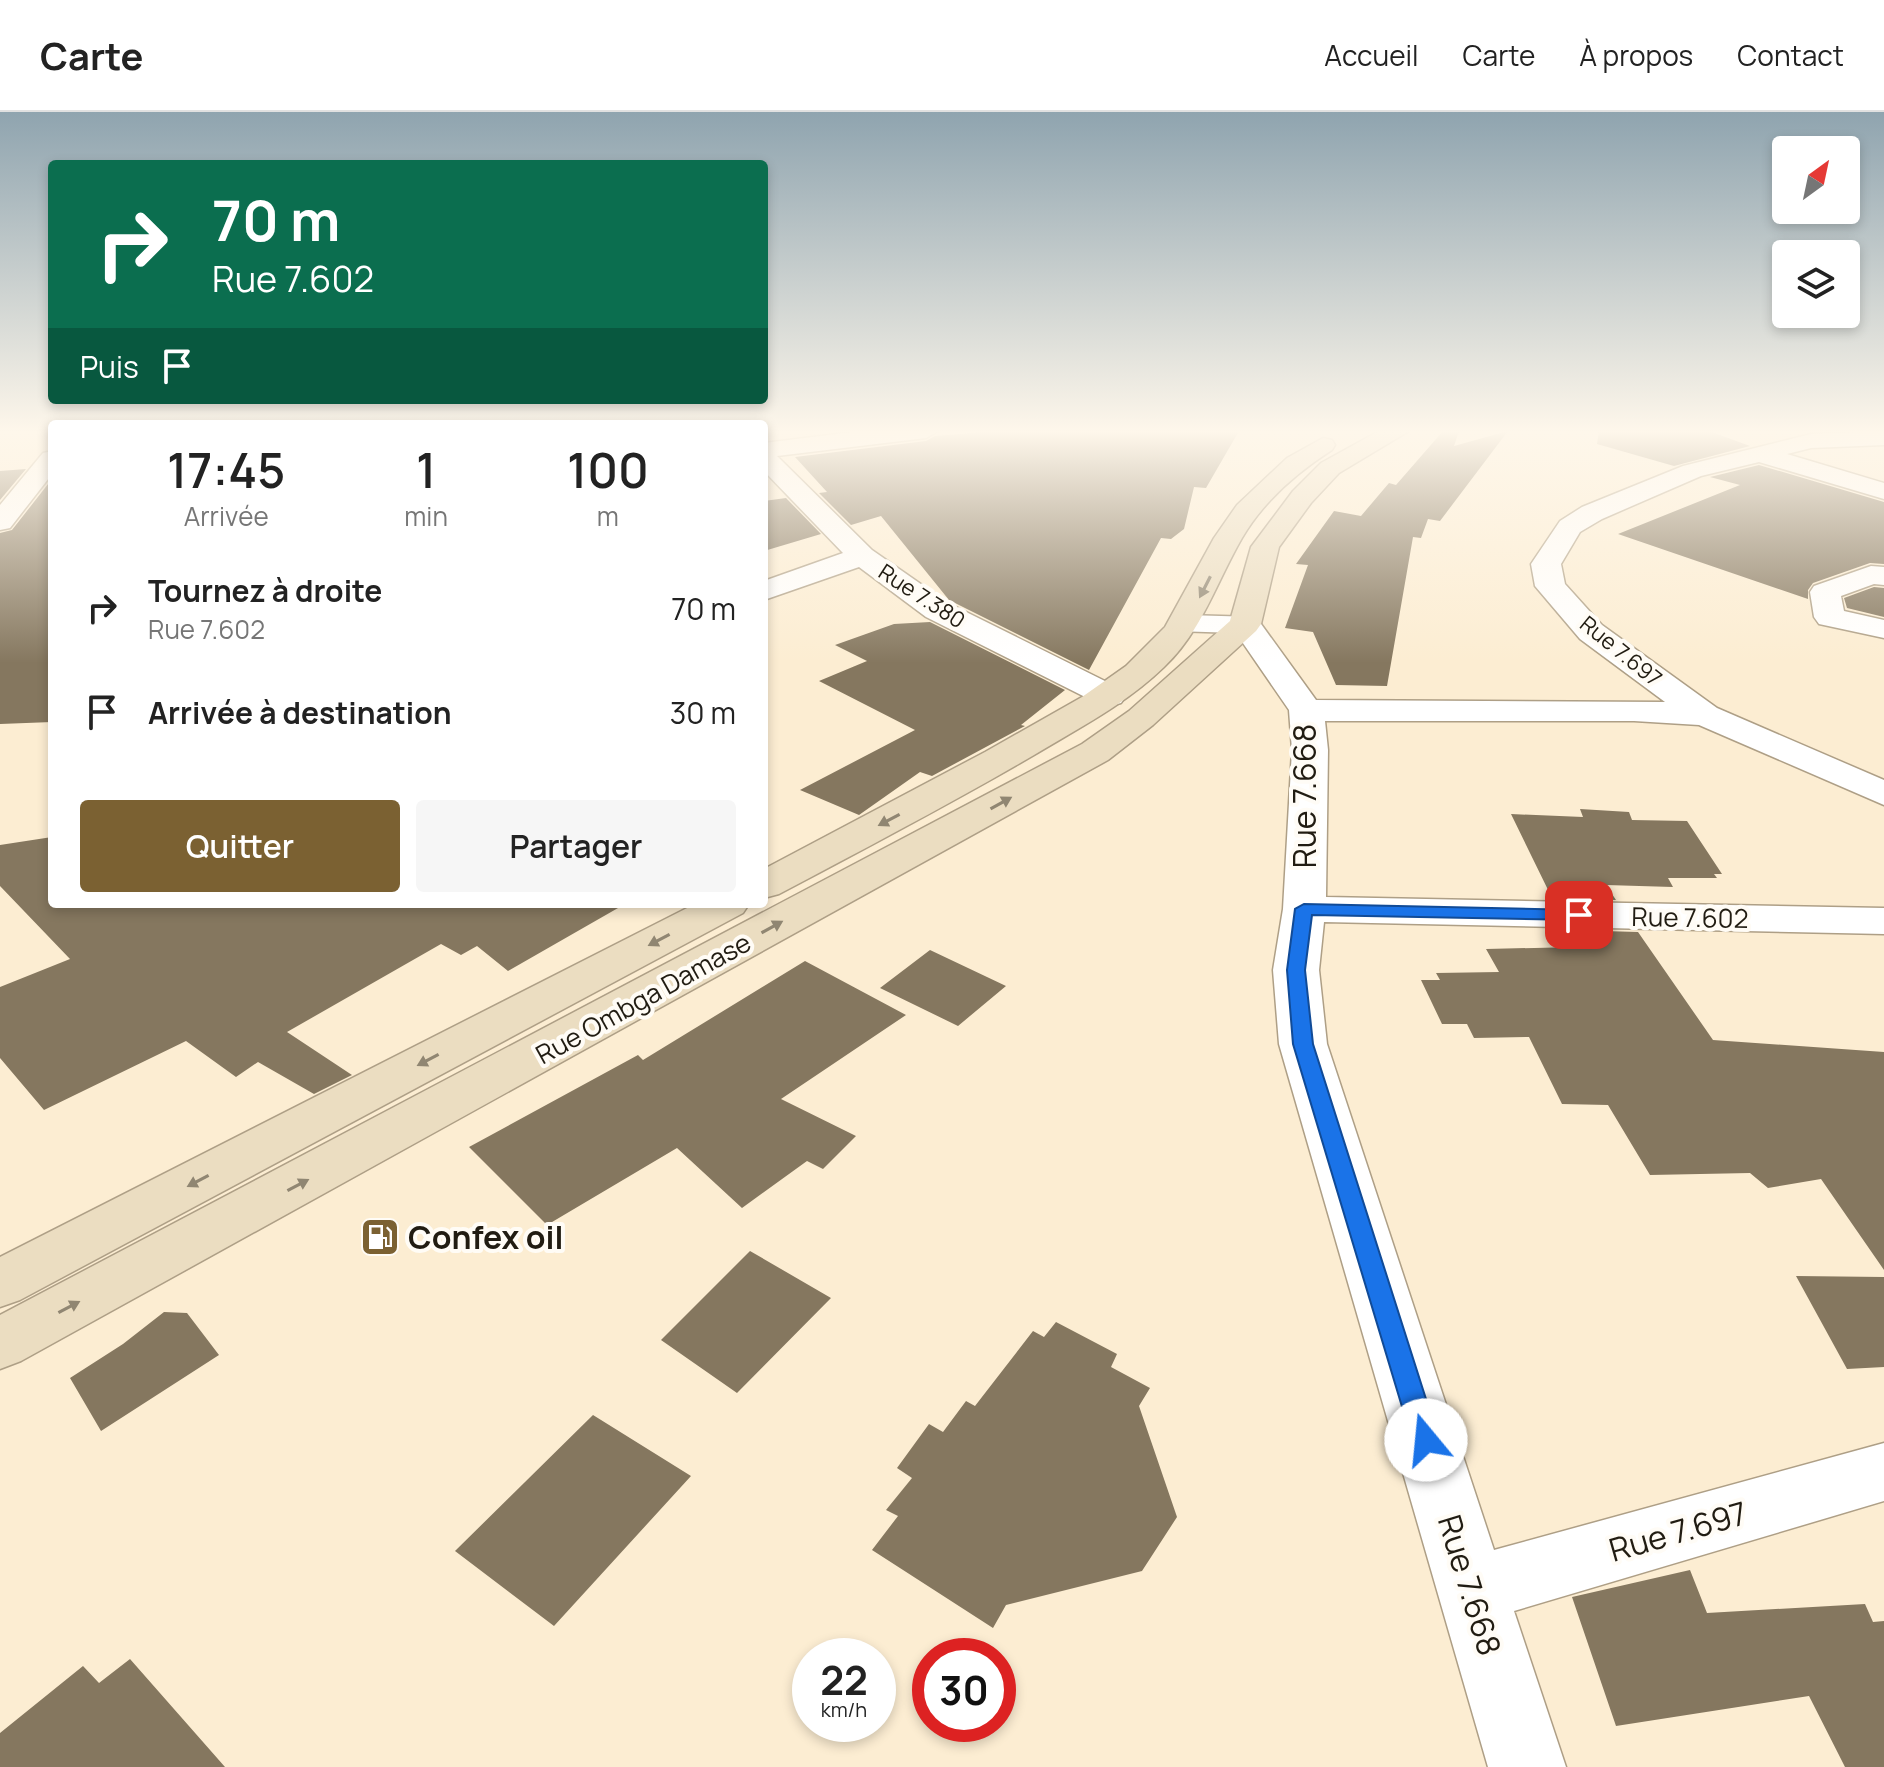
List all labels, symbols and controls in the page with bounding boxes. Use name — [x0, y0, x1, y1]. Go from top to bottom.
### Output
text: Carte — [40, 29, 143, 81]
text: Accueil — [1324, 36, 1419, 74]
text: Carte — [1463, 36, 1535, 74]
text: À propos — [1579, 36, 1693, 74]
text: Contact — [1737, 36, 1844, 74]
north arrow — [1772, 136, 1860, 224]
map controls — [1772, 136, 1860, 328]
text: 70 m — [212, 181, 340, 258]
icon: right — [80, 192, 184, 296]
button: layers — [1772, 240, 1860, 328]
text: Rue 7.602 — [212, 254, 374, 303]
icon: arrive — [155, 344, 199, 388]
text: Puis — [80, 346, 139, 387]
text: 17:45 — [167, 437, 285, 502]
text: 1 — [416, 437, 436, 502]
text: 100 — [567, 437, 649, 502]
text: Arrivée — [184, 498, 269, 534]
text: min — [404, 498, 448, 534]
text: m — [597, 498, 619, 534]
street label: Rue 7.380 — [873, 557, 971, 635]
text: Tournez à droite — [148, 570, 382, 611]
one-way arrow — [1198, 575, 1212, 598]
icon: right — [80, 586, 124, 630]
text: 70 m — [671, 588, 736, 629]
street label: Rue 7.697 — [1574, 609, 1668, 693]
text: Rue 7.602 — [148, 611, 265, 647]
icon: arrive — [80, 690, 124, 734]
text: Arrivée à destination — [148, 692, 451, 733]
text: 30 m — [670, 692, 736, 733]
street label: Rue 7.668 — [1282, 724, 1326, 868]
one-way arrow — [990, 796, 1012, 810]
button: Quitter — [80, 800, 400, 892]
button: Partager — [416, 800, 736, 892]
one-way arrow — [877, 813, 900, 826]
pin — [1545, 881, 1613, 949]
icon: arrive — [1557, 893, 1601, 937]
street label: Rue 7.602 — [1631, 898, 1749, 936]
one-way arrow — [761, 920, 784, 933]
street label: Rue Ombga Damase — [529, 924, 757, 1072]
one-way arrow — [647, 934, 670, 947]
one-way arrow — [417, 1054, 440, 1067]
one-way arrow — [186, 1174, 209, 1187]
one-way arrow — [287, 1178, 309, 1192]
place label: Confex oil — [408, 1215, 563, 1259]
fuel station icon: Confex oil — [359, 1216, 401, 1258]
one-way arrow — [57, 1301, 80, 1314]
position arrow — [1384, 1398, 1468, 1482]
street label: Rue 7.697 — [1604, 1490, 1752, 1572]
street label: Rue 7.668 — [1428, 1509, 1512, 1661]
speed limit sign: 30 — [912, 1638, 1016, 1742]
text: 22 — [820, 1652, 868, 1707]
text: km/h — [821, 1696, 867, 1723]

